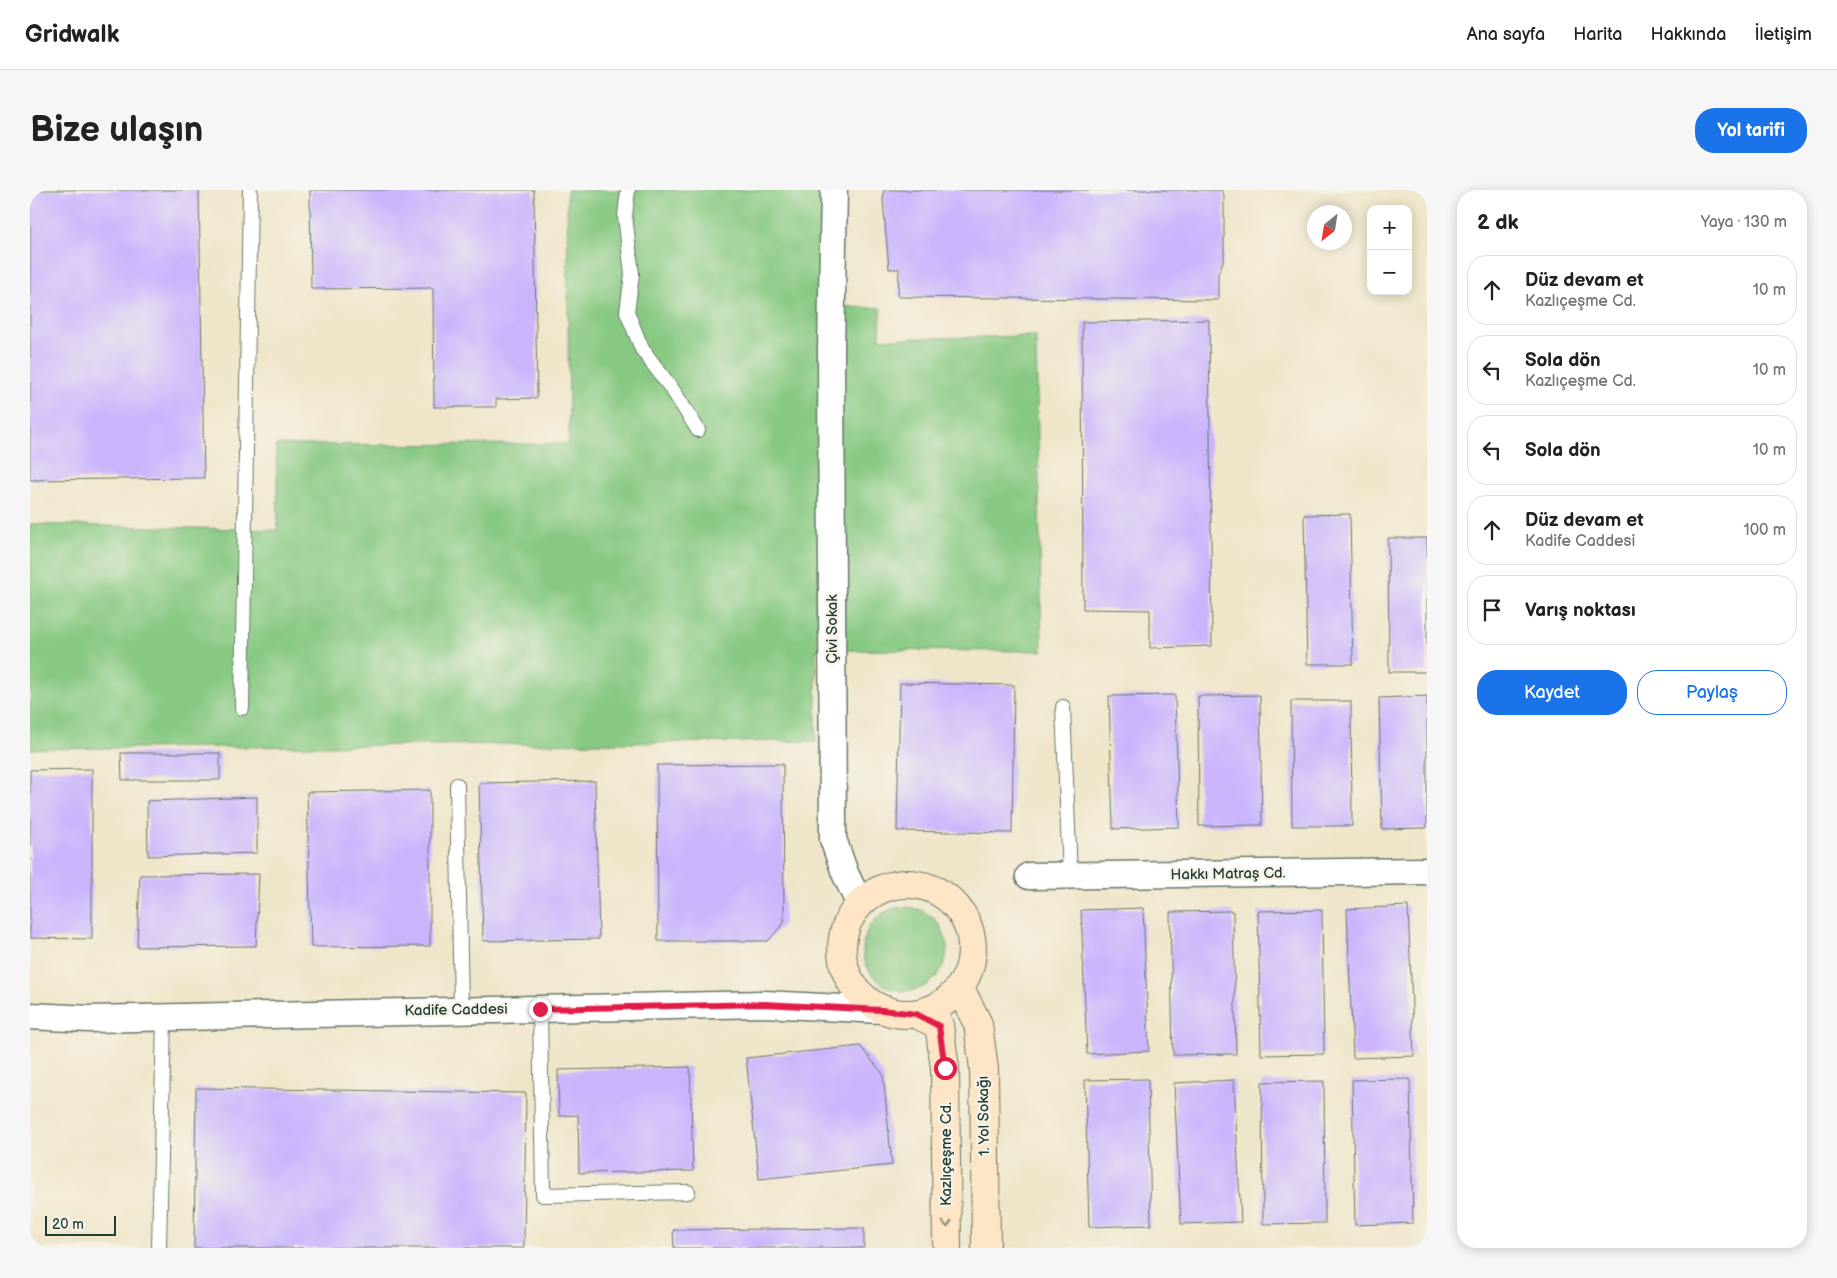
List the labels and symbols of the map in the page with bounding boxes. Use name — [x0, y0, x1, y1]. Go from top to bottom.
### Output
north arrow — [1307, 205, 1352, 250]
street label: Çivi Sokak — [823, 594, 842, 664]
street label: Hakkı Matraş Cd. — [1170, 863, 1286, 885]
route end — [529, 998, 552, 1021]
street label: Kadife Caddesi — [404, 1000, 508, 1020]
route start — [934, 1057, 957, 1080]
street label: 1. Yol Sokağı — [974, 1076, 994, 1156]
street label: Kazlıçeşme Cd. — [937, 1102, 956, 1206]
scale bar — [45, 1213, 116, 1236]
one-way arrow — [941, 1220, 952, 1228]

